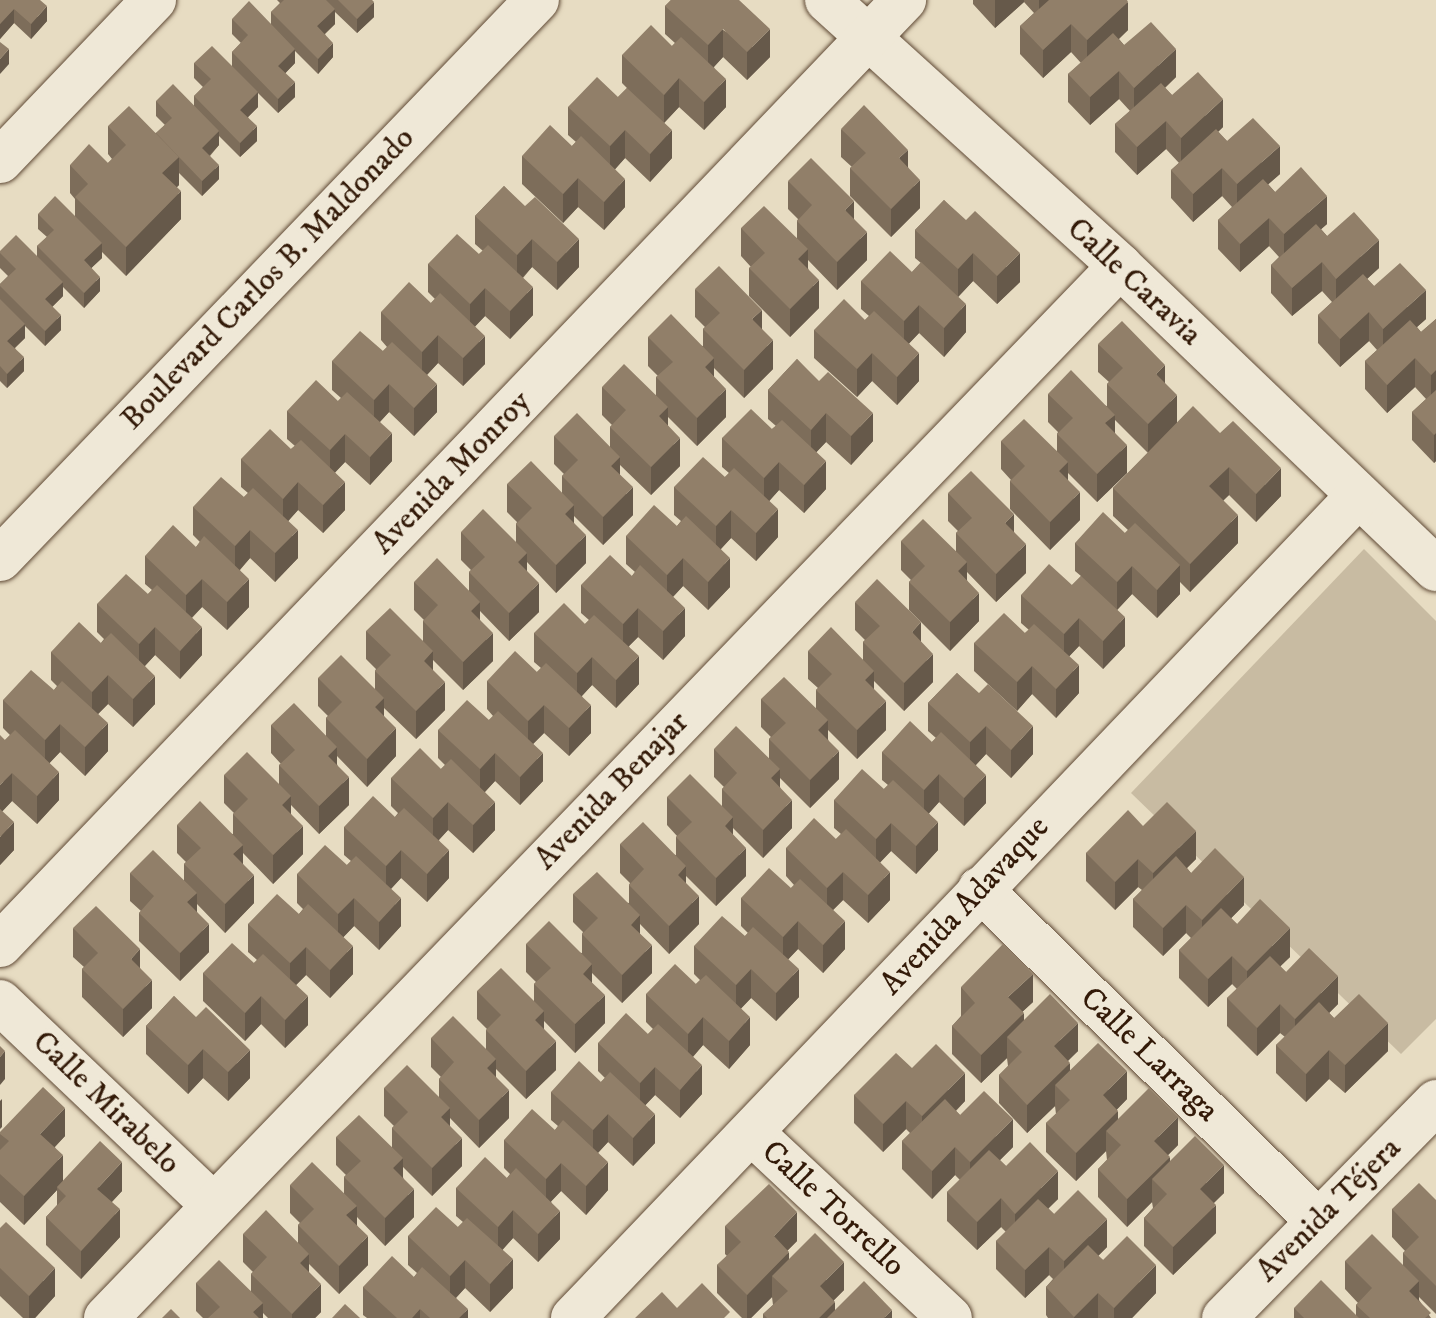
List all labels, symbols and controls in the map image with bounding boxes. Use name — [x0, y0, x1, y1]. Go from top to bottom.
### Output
street label: Boulevard Carlos B. Maldonado — [113, 120, 423, 438]
street label: Calle Caravia — [1059, 210, 1209, 354]
street label: Avenida Monroy — [365, 383, 539, 563]
street label: Avenida Benajar — [527, 704, 697, 878]
street label: Avenida Adavaque — [872, 809, 1058, 1003]
street label: Calle Larraga — [1072, 980, 1226, 1130]
street label: Calle Mirabelo — [24, 1023, 188, 1183]
street label: Avenida Téjera — [1249, 1130, 1409, 1290]
street label: Calle Torrello — [753, 1133, 913, 1285]

